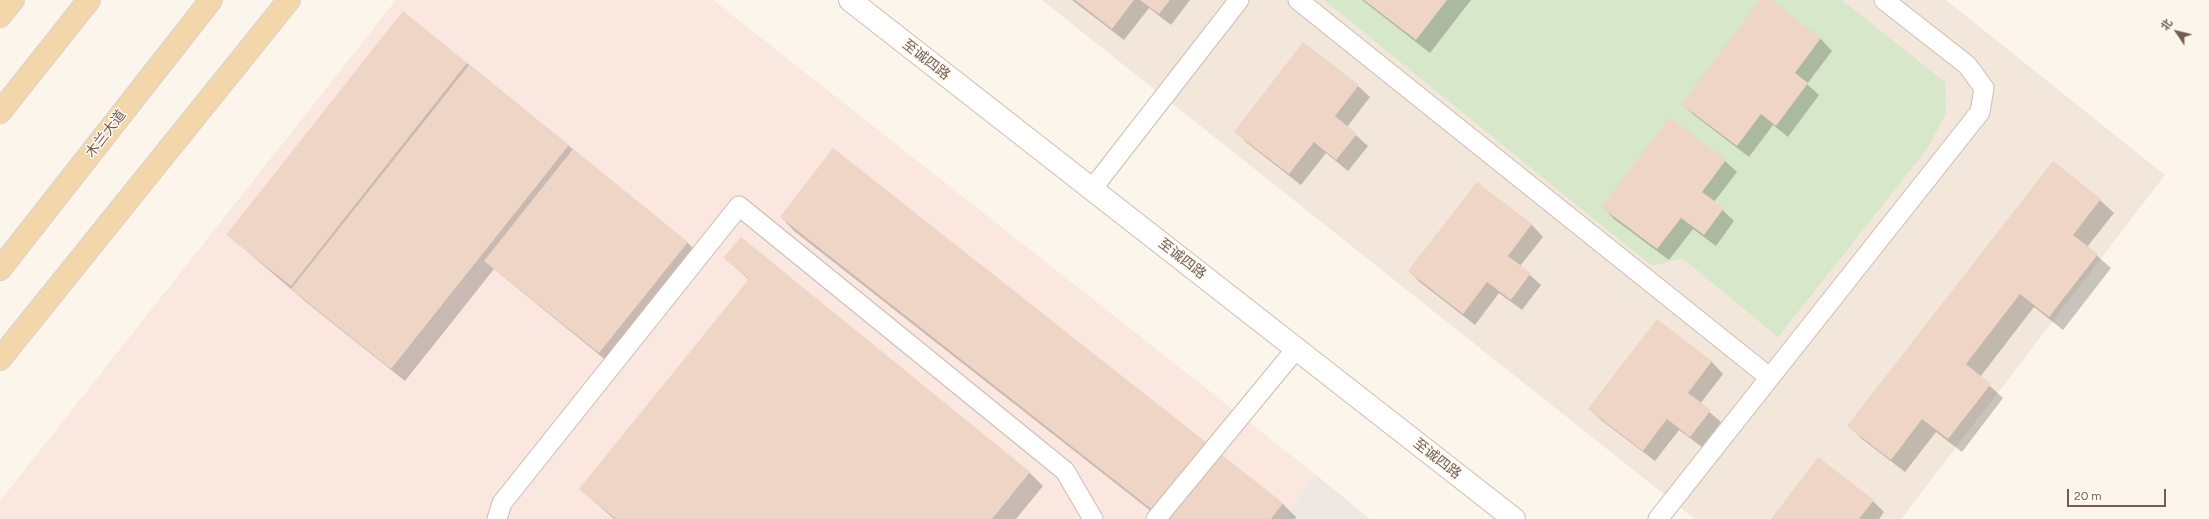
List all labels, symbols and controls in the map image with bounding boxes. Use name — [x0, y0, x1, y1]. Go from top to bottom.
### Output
north arrow — [2157, 12, 2197, 52]
text: 北 — [2158, 17, 2175, 33]
street label: 至诚四路 — [899, 36, 953, 84]
street label: 木兰大道 — [82, 107, 130, 161]
street label: 至诚四路 — [1155, 235, 1209, 283]
street label: 至诚四路 — [1410, 435, 1464, 483]
scale bar — [2069, 481, 2168, 507]
text: 20 m — [2074, 489, 2102, 503]

